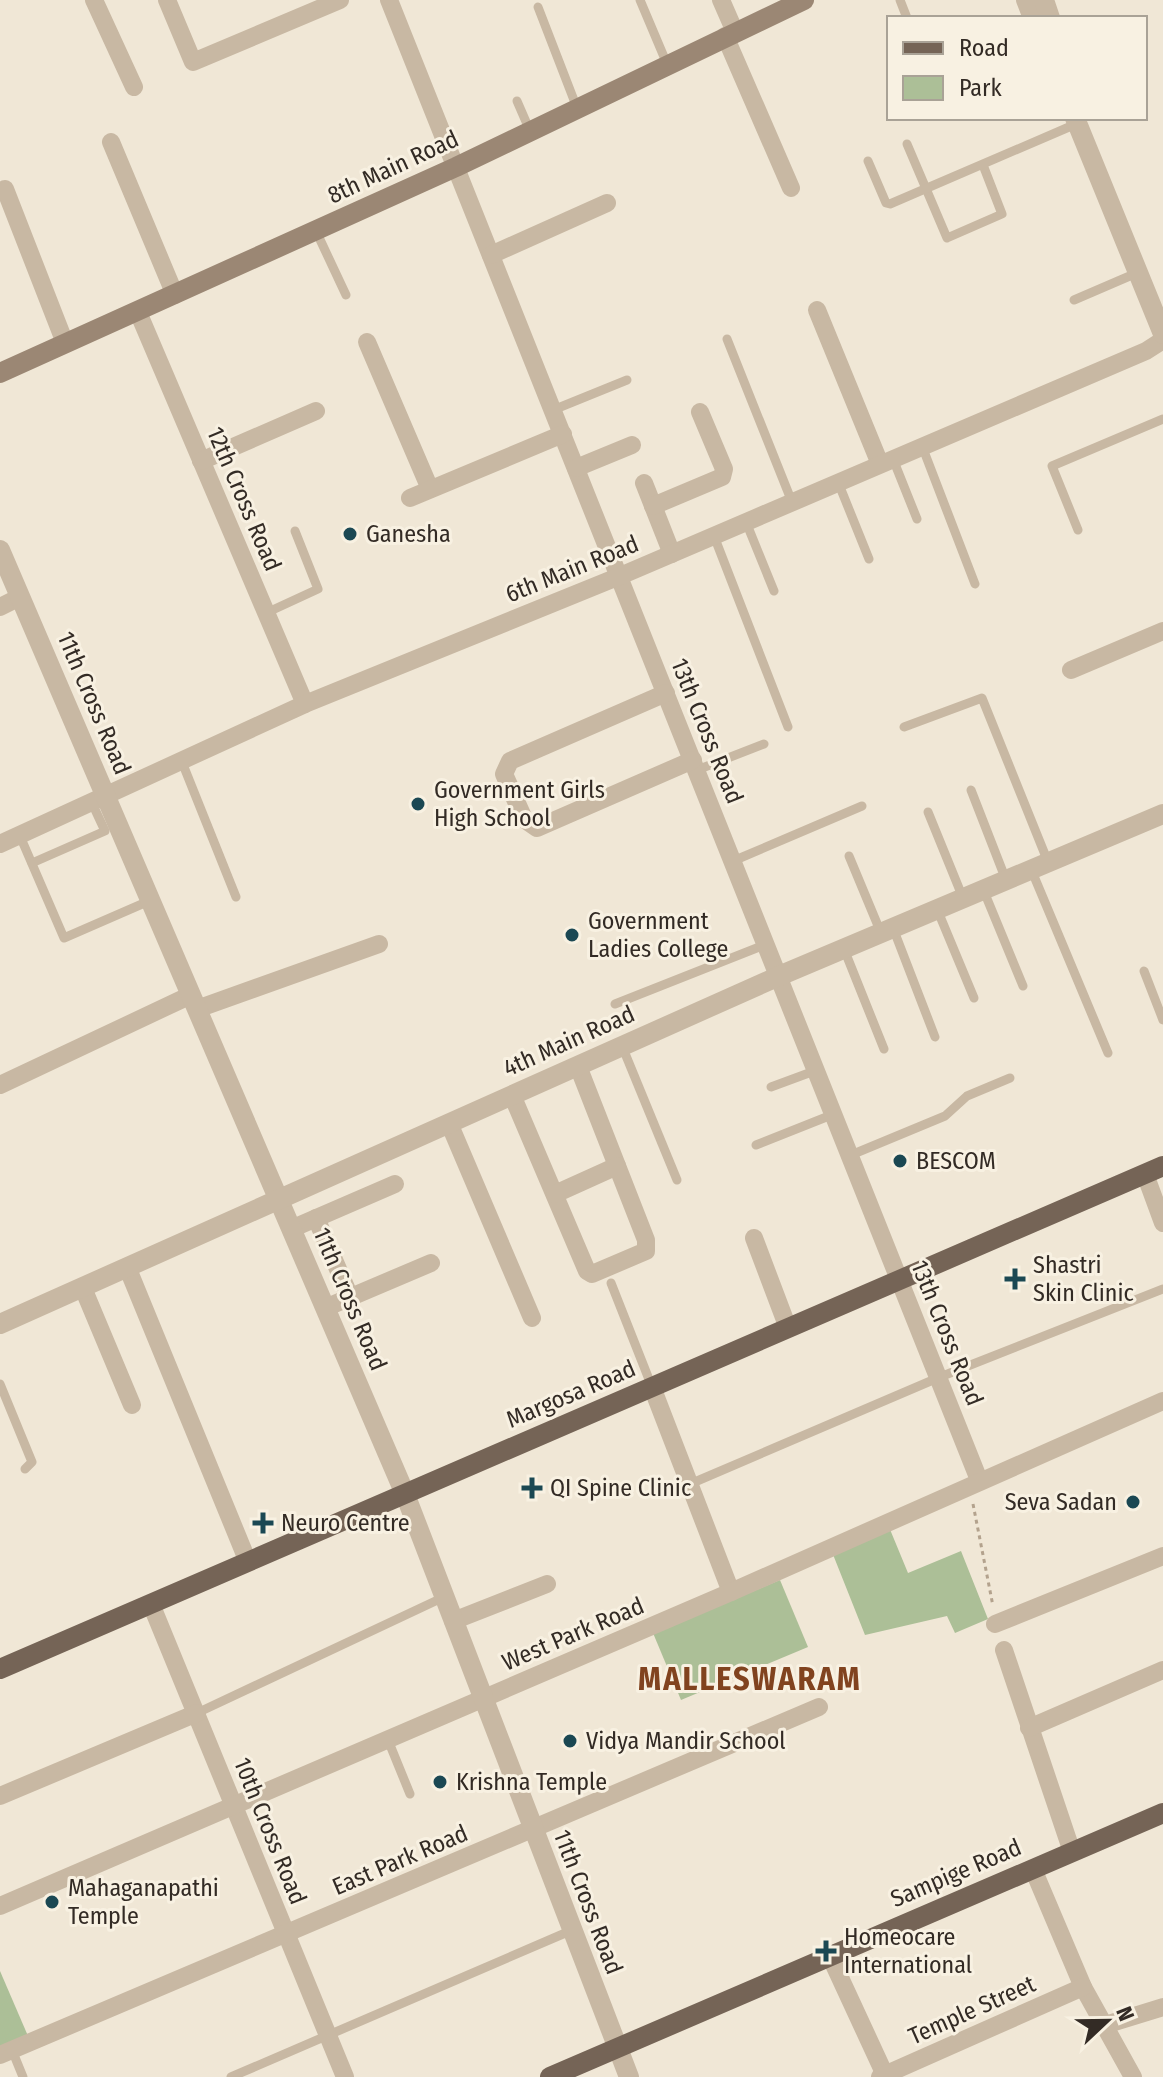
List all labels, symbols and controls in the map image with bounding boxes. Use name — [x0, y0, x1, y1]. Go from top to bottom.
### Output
legend — [887, 16, 1147, 120]
text: Road — [959, 34, 1009, 62]
text: Park — [959, 74, 1002, 102]
street label: 8th Main Road — [323, 125, 463, 209]
street label: 12th Cross Road — [201, 423, 287, 575]
place label: Ganesha — [366, 520, 451, 548]
marker: Ganesha — [341, 525, 359, 543]
street label: 6th Main Road — [501, 530, 643, 608]
street label: 11th Cross Road — [51, 627, 137, 779]
street label: 13th Cross Road — [665, 654, 749, 808]
place label: Government Girls High School — [434, 776, 605, 832]
marker: Government Girls High School — [409, 795, 427, 813]
place label: Government Ladies College — [588, 907, 728, 963]
marker: Government Ladies College — [563, 926, 581, 944]
street label: 4th Main Road — [499, 1000, 639, 1082]
place label: BESCOM — [916, 1147, 996, 1175]
marker: BESCOM — [891, 1152, 909, 1170]
street label: 11th Cross Road — [307, 1223, 393, 1375]
place label: Shastri Skin Clinic — [1033, 1251, 1134, 1307]
street label: 13th Cross Road — [905, 1256, 989, 1410]
marker: Shastri Skin Clinic — [1004, 1268, 1026, 1290]
street label: Margosa Road — [502, 1354, 640, 1434]
place label: QI Spine Clinic — [550, 1474, 691, 1502]
marker: QI Spine Clinic — [521, 1477, 543, 1499]
place label: Seva Sadan — [1005, 1488, 1117, 1516]
marker: Seva Sadan — [1124, 1493, 1142, 1511]
place label: Neuro Centre — [281, 1509, 410, 1537]
marker: Neuro Centre — [252, 1512, 274, 1534]
street label: West Park Road — [498, 1592, 648, 1676]
district label: MALLESWARAM — [638, 1660, 862, 1698]
place label: Vidya Mandir School — [586, 1727, 786, 1755]
marker: Vidya Mandir School — [561, 1732, 579, 1750]
street label: 10th Cross Road — [228, 1754, 312, 1908]
place label: Krishna Temple — [456, 1768, 607, 1796]
marker: Krishna Temple — [431, 1773, 449, 1791]
street label: East Park Road — [328, 1819, 472, 1901]
street label: 11th Cross Road — [548, 1826, 628, 1978]
street label: Sampige Road — [887, 1833, 1025, 1913]
place label: Mahaganapathi Temple — [68, 1874, 219, 1930]
marker: Mahaganapathi Temple — [43, 1893, 61, 1911]
place label: Homeocare International — [844, 1923, 972, 1979]
marker: Homeocare International — [815, 1940, 837, 1962]
street label: Temple Street — [904, 1970, 1040, 2050]
north arrow — [1067, 1981, 1147, 2061]
text: N — [1110, 2003, 1140, 2025]

